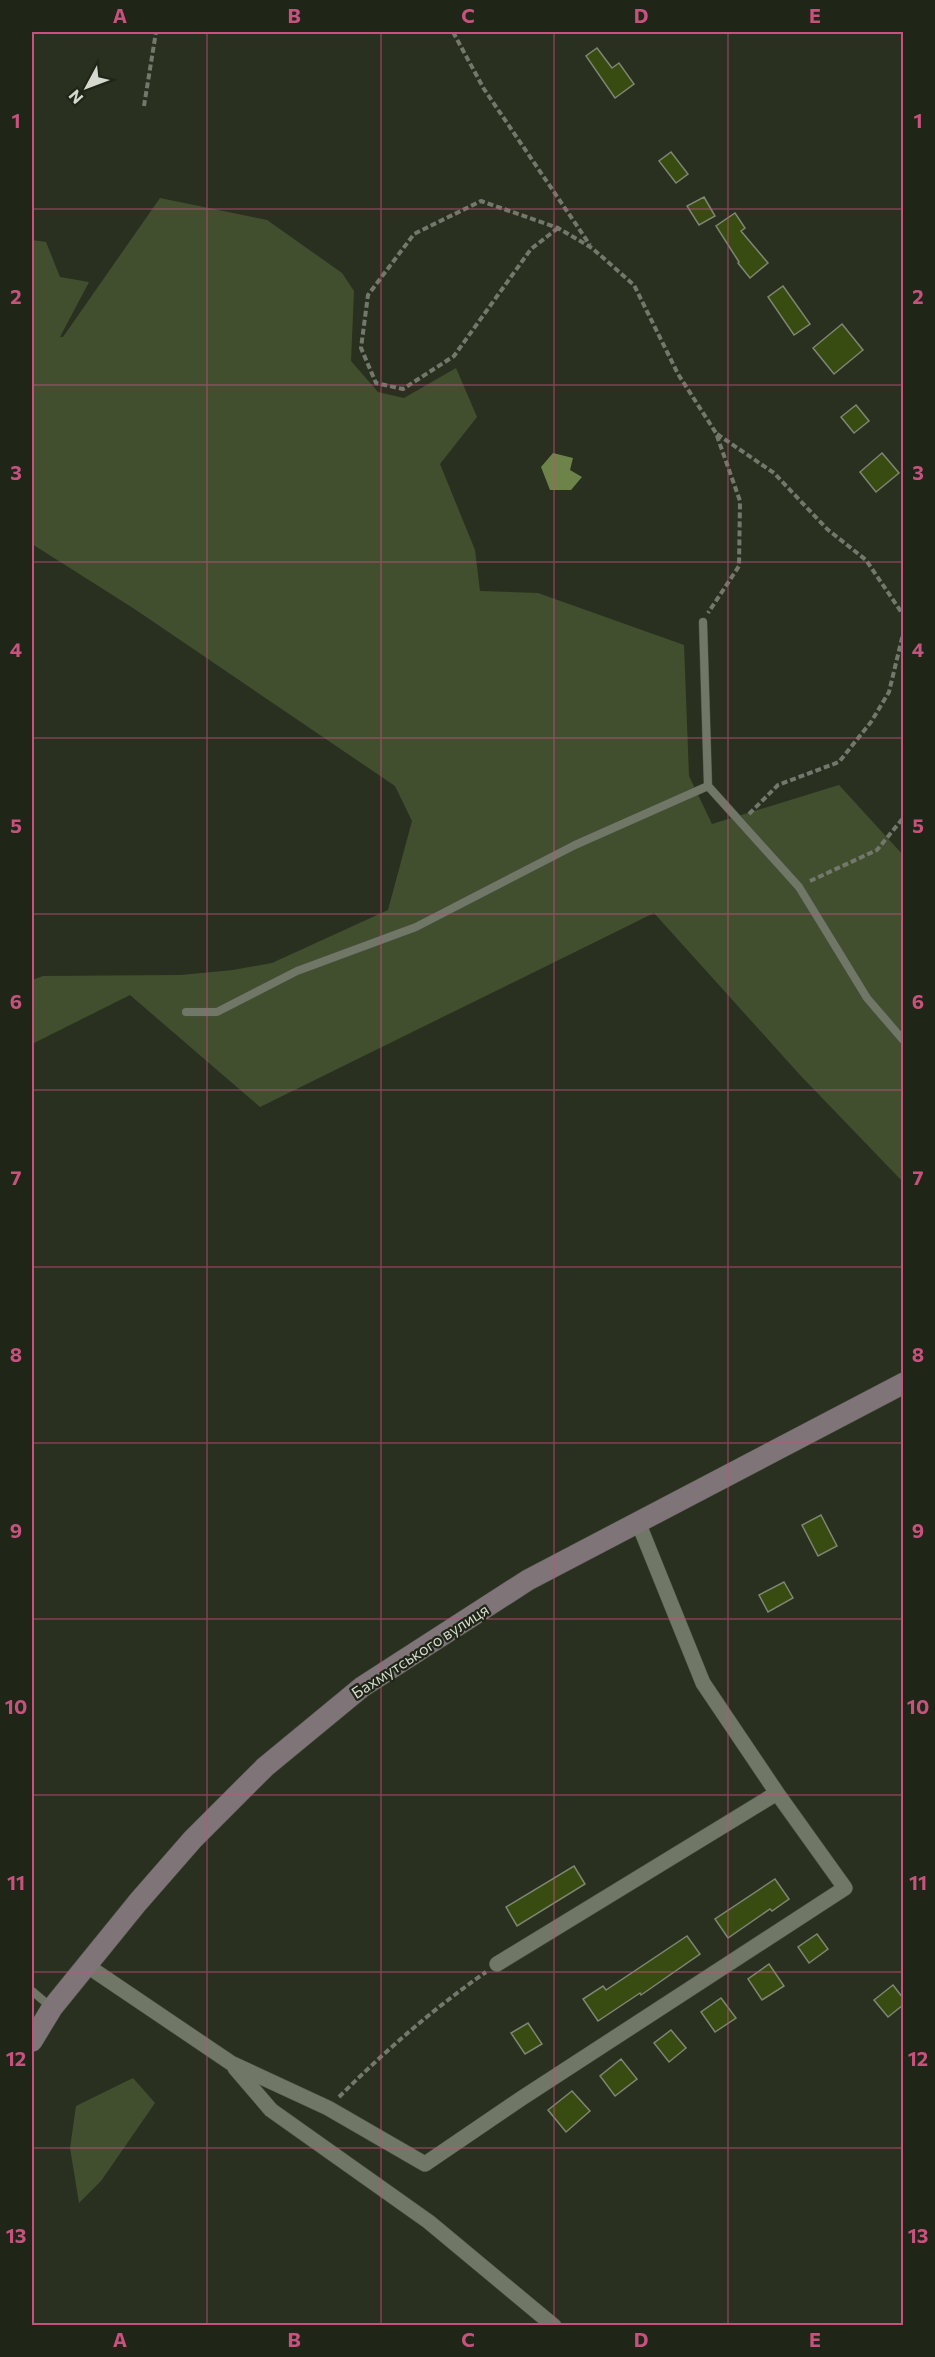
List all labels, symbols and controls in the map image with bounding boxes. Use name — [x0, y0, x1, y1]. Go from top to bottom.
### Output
text: A — [113, 3, 127, 27]
text: B — [287, 3, 301, 27]
text: C — [461, 3, 475, 27]
text: D — [634, 3, 648, 27]
text: E — [809, 3, 821, 27]
north arrow — [57, 57, 117, 117]
text: N — [64, 86, 86, 108]
text: 1 — [11, 108, 21, 132]
text: 1 — [913, 108, 923, 132]
text: 2 — [10, 284, 22, 308]
text: 2 — [912, 284, 924, 308]
text: 3 — [10, 460, 22, 484]
text: 3 — [912, 460, 924, 484]
text: 4 — [10, 637, 22, 661]
text: 4 — [912, 637, 924, 661]
text: 5 — [10, 813, 22, 837]
text: 5 — [912, 813, 924, 837]
text: 6 — [10, 989, 22, 1013]
text: 6 — [912, 989, 924, 1013]
text: 7 — [11, 1165, 22, 1189]
text: 7 — [913, 1165, 924, 1189]
text: 8 — [10, 1342, 22, 1366]
text: 8 — [912, 1342, 924, 1366]
text: 9 — [10, 1518, 22, 1542]
text: 9 — [912, 1518, 924, 1542]
street label: Бахмутського вулиця — [348, 1599, 492, 1702]
text: 10 — [5, 1694, 27, 1718]
text: 10 — [907, 1694, 929, 1718]
text: 11 — [7, 1870, 25, 1894]
text: 11 — [909, 1870, 927, 1894]
text: 12 — [6, 2046, 26, 2070]
text: 12 — [908, 2046, 928, 2070]
text: 13 — [6, 2223, 26, 2247]
text: 13 — [908, 2223, 928, 2247]
text: A — [113, 2327, 127, 2351]
text: B — [287, 2327, 301, 2351]
text: C — [461, 2327, 475, 2351]
text: D — [634, 2327, 648, 2351]
text: E — [809, 2327, 821, 2351]

